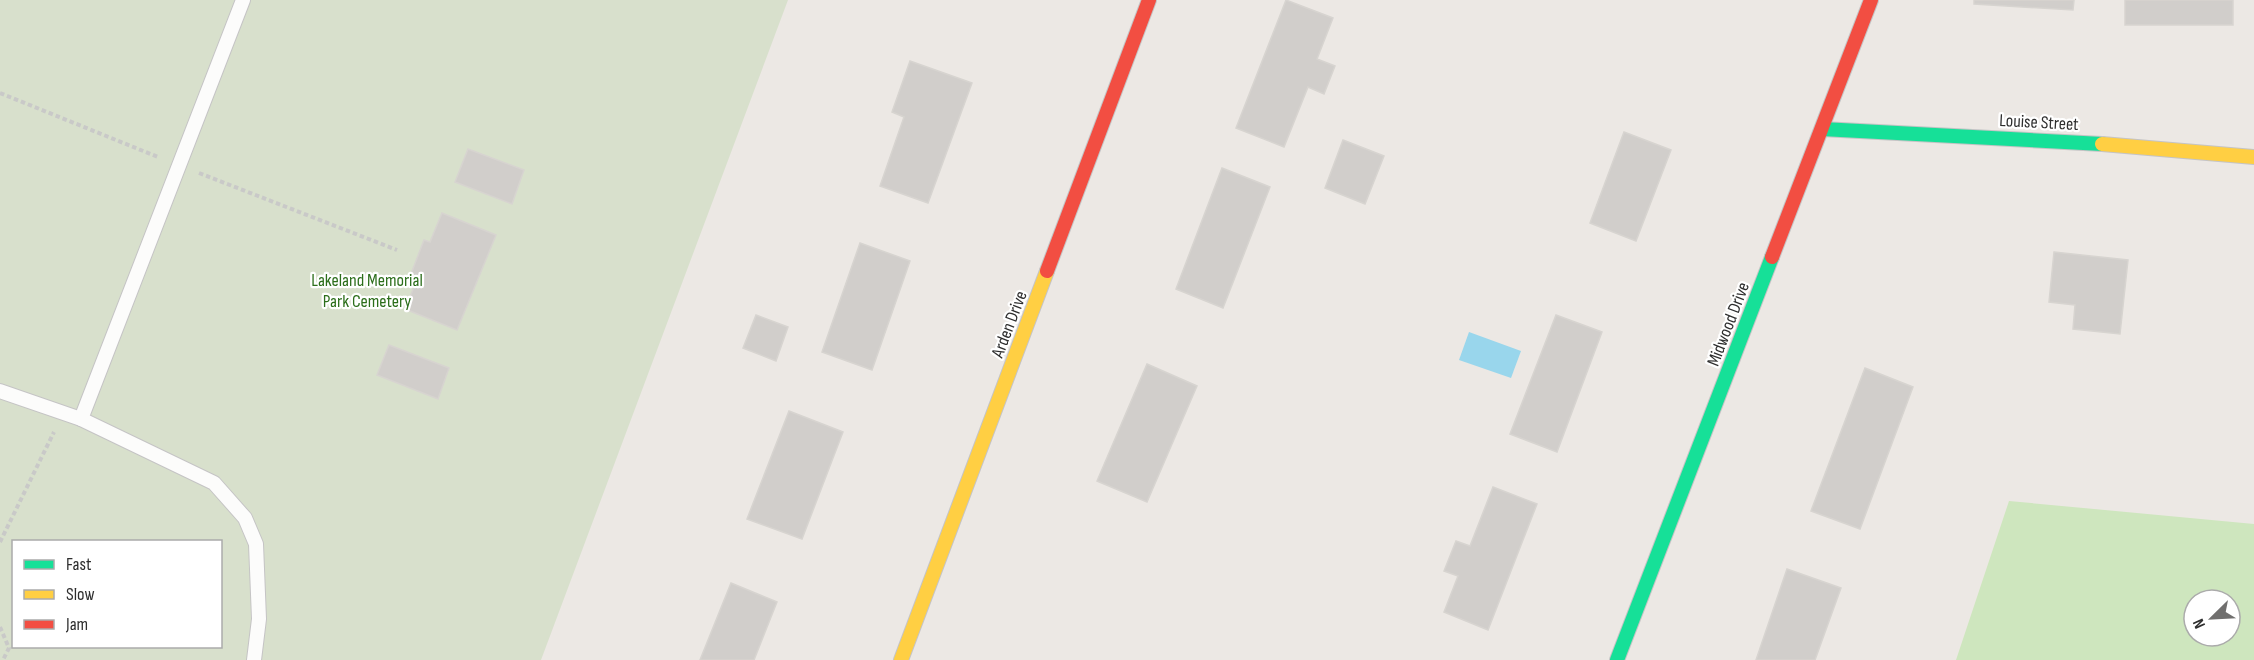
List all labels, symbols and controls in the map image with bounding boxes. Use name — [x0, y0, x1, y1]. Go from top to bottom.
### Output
street label: Louise Street — [1999, 110, 2080, 135]
park label: Lakeland Memorial Park Cemetery — [311, 270, 423, 312]
street label: Midwood Drive — [1703, 279, 1754, 369]
street label: Arden Drive — [987, 288, 1032, 361]
legend — [12, 540, 222, 648]
text: Fast — [66, 554, 92, 575]
text: Slow — [66, 584, 95, 605]
north arrow — [2182, 588, 2242, 648]
text: Jam — [65, 614, 88, 635]
text: N — [2189, 616, 2210, 631]

